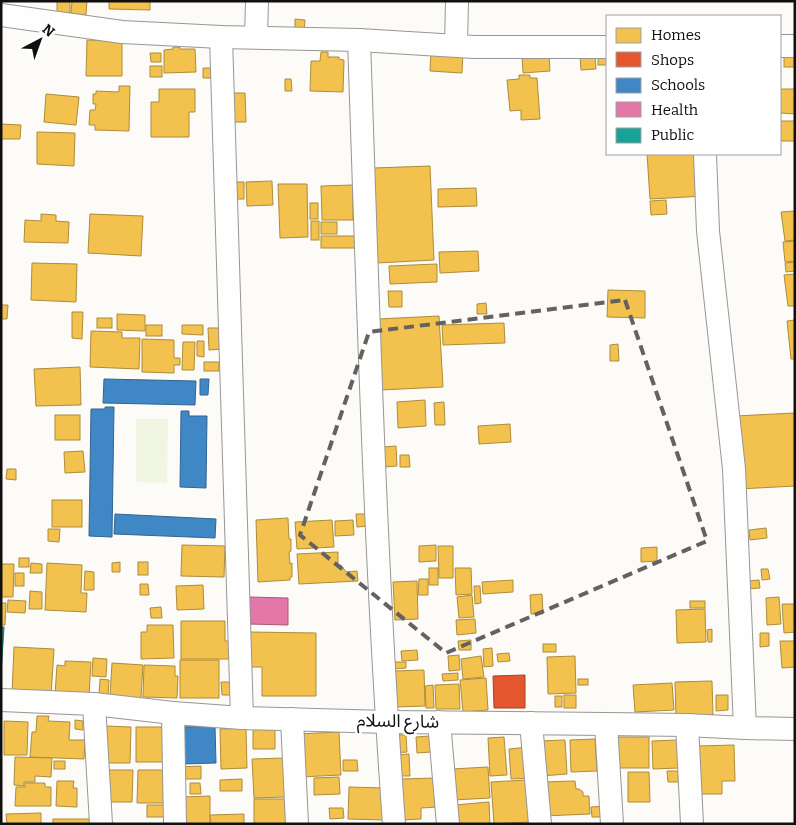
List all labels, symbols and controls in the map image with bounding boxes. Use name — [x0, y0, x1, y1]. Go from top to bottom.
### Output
north arrow — [15, 15, 65, 65]
legend — [606, 15, 781, 155]
text: N — [39, 21, 58, 41]
text: Homes — [651, 26, 701, 44]
text: Shops — [651, 51, 694, 69]
text: Schools — [651, 76, 705, 94]
text: Health — [651, 101, 699, 119]
text: Public — [651, 126, 695, 144]
street label: شارع السلام — [357, 709, 439, 736]

